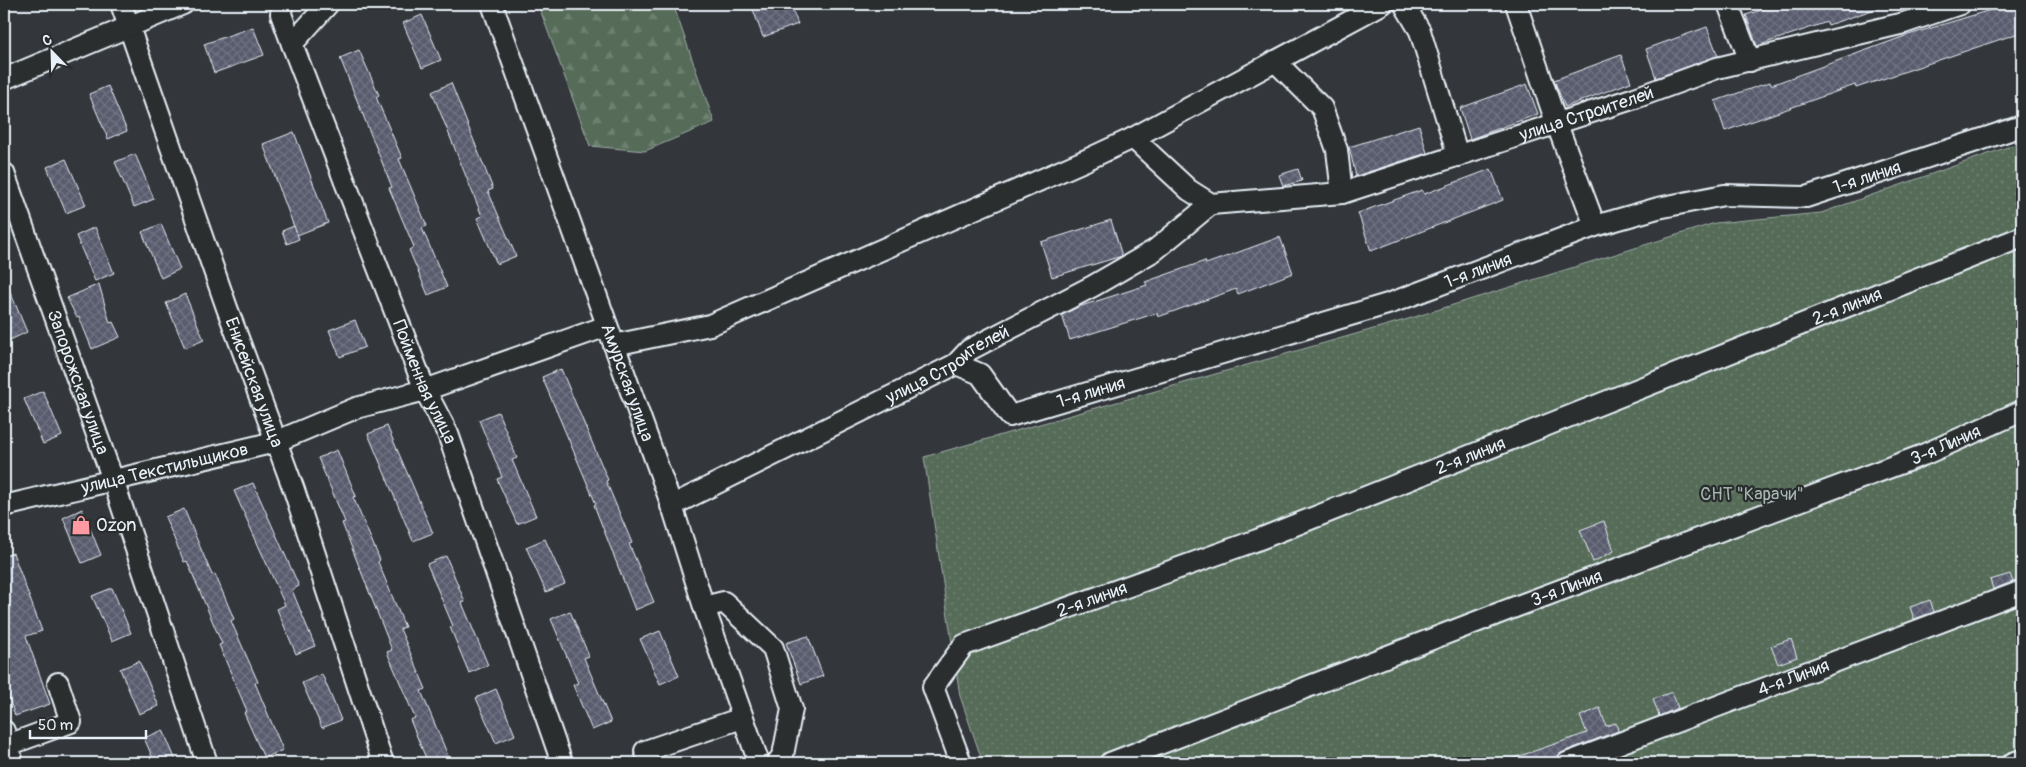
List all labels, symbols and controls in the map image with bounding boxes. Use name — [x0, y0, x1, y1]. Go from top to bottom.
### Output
north arrow — [28, 28, 78, 78]
text: С — [40, 31, 55, 50]
street label: улица Строителей — [1516, 81, 1657, 147]
street label: 1-я линия — [1830, 156, 1904, 199]
street label: 1-я линия — [1441, 248, 1515, 294]
street label: 2-я линия — [1809, 283, 1885, 331]
street label: Запорожская улица — [42, 307, 114, 458]
street label: Енисейская улица — [219, 314, 288, 451]
street label: Пойменная улица — [387, 317, 461, 447]
street label: Амурская улица — [595, 320, 659, 445]
street label: улица Строителей — [881, 320, 1013, 410]
street label: 1-я линия — [1054, 372, 1128, 413]
street label: 3-я Линия — [1907, 420, 1984, 471]
street label: 2-я линия — [1432, 432, 1509, 480]
street label: улица Текстильщиков — [78, 438, 251, 500]
park label: СНТ "Карачи" — [1700, 483, 1804, 506]
shop icon: Ozon — [70, 514, 92, 536]
place label: Ozon — [96, 514, 136, 537]
street label: 3-я Линия — [1528, 565, 1606, 612]
street label: 2-я линия — [1054, 577, 1130, 623]
street label: 4-я Линия — [1754, 654, 1833, 702]
scale bar — [30, 707, 146, 739]
text: 50 m — [38, 716, 73, 735]

